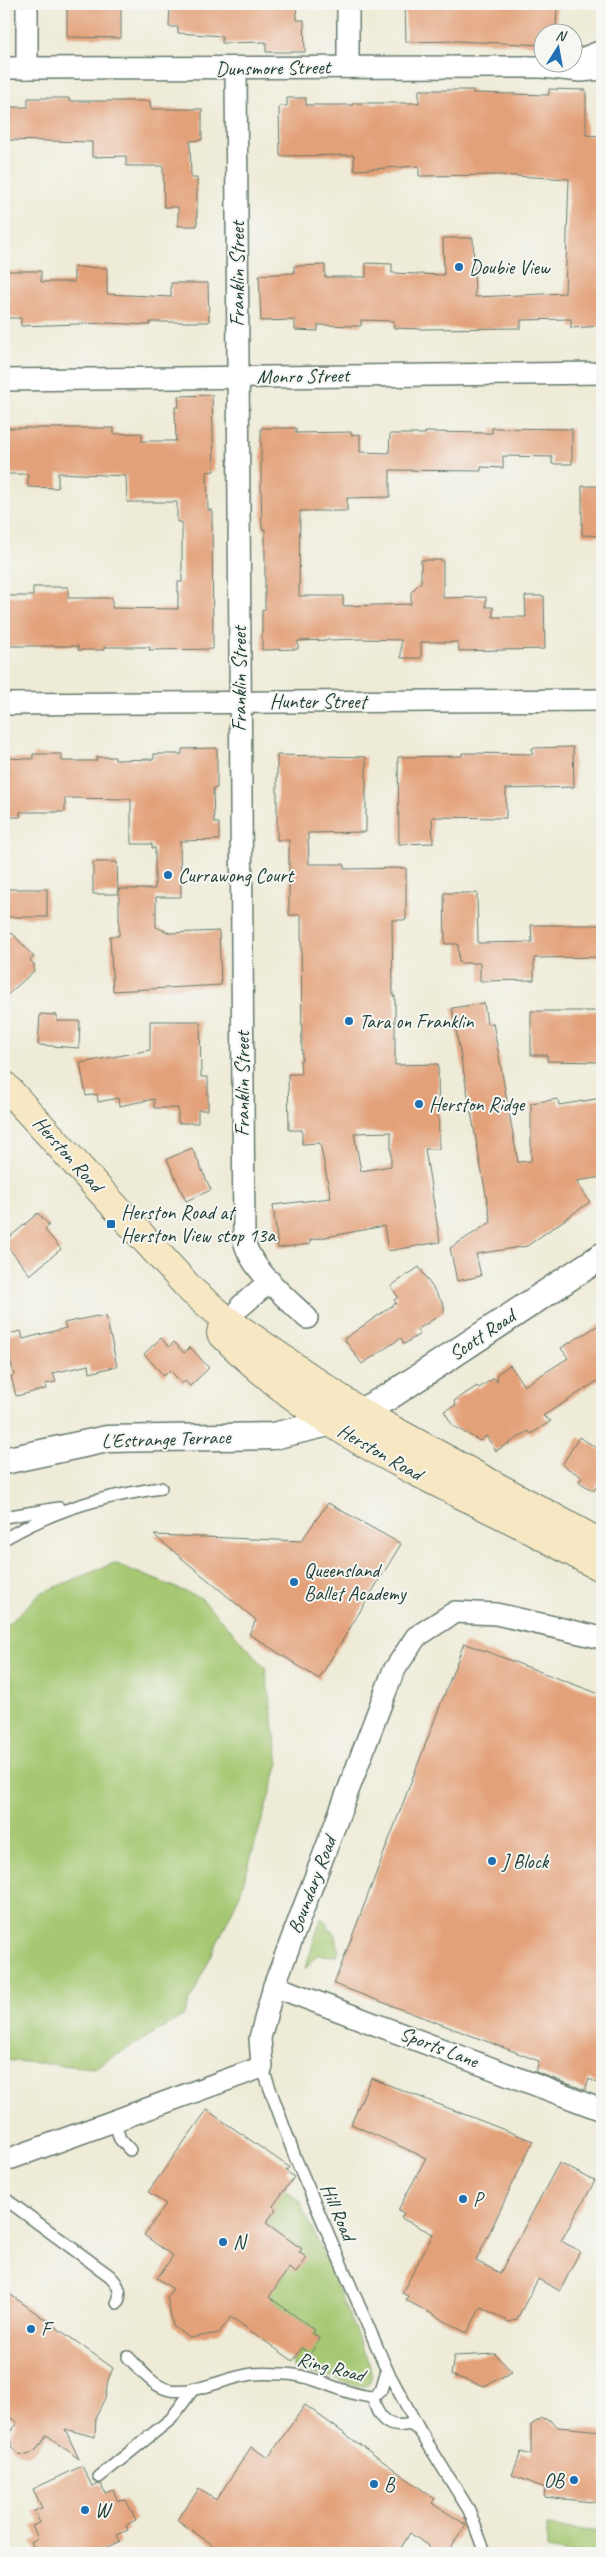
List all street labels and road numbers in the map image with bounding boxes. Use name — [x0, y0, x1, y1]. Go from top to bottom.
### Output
street label: Dunsmore Street — [215, 54, 333, 81]
street label: Franklin Street — [225, 219, 250, 327]
street label: Monro Street — [256, 363, 352, 389]
street label: Franklin Street — [227, 624, 252, 732]
street label: Hunter Street — [270, 689, 370, 714]
street label: Franklin Street — [230, 1029, 255, 1137]
street label: Herston Road — [27, 1111, 111, 1199]
street label: Scott Road — [444, 1302, 523, 1366]
street label: Herston Road — [333, 1418, 429, 1488]
street label: L'Estrange Terrace — [101, 1424, 233, 1454]
street label: Boundary Road — [282, 1830, 343, 1937]
street label: Sports Lane — [396, 2021, 483, 2074]
street label: Hill Road — [315, 2180, 362, 2247]
street label: Ring Road — [295, 2346, 370, 2389]

